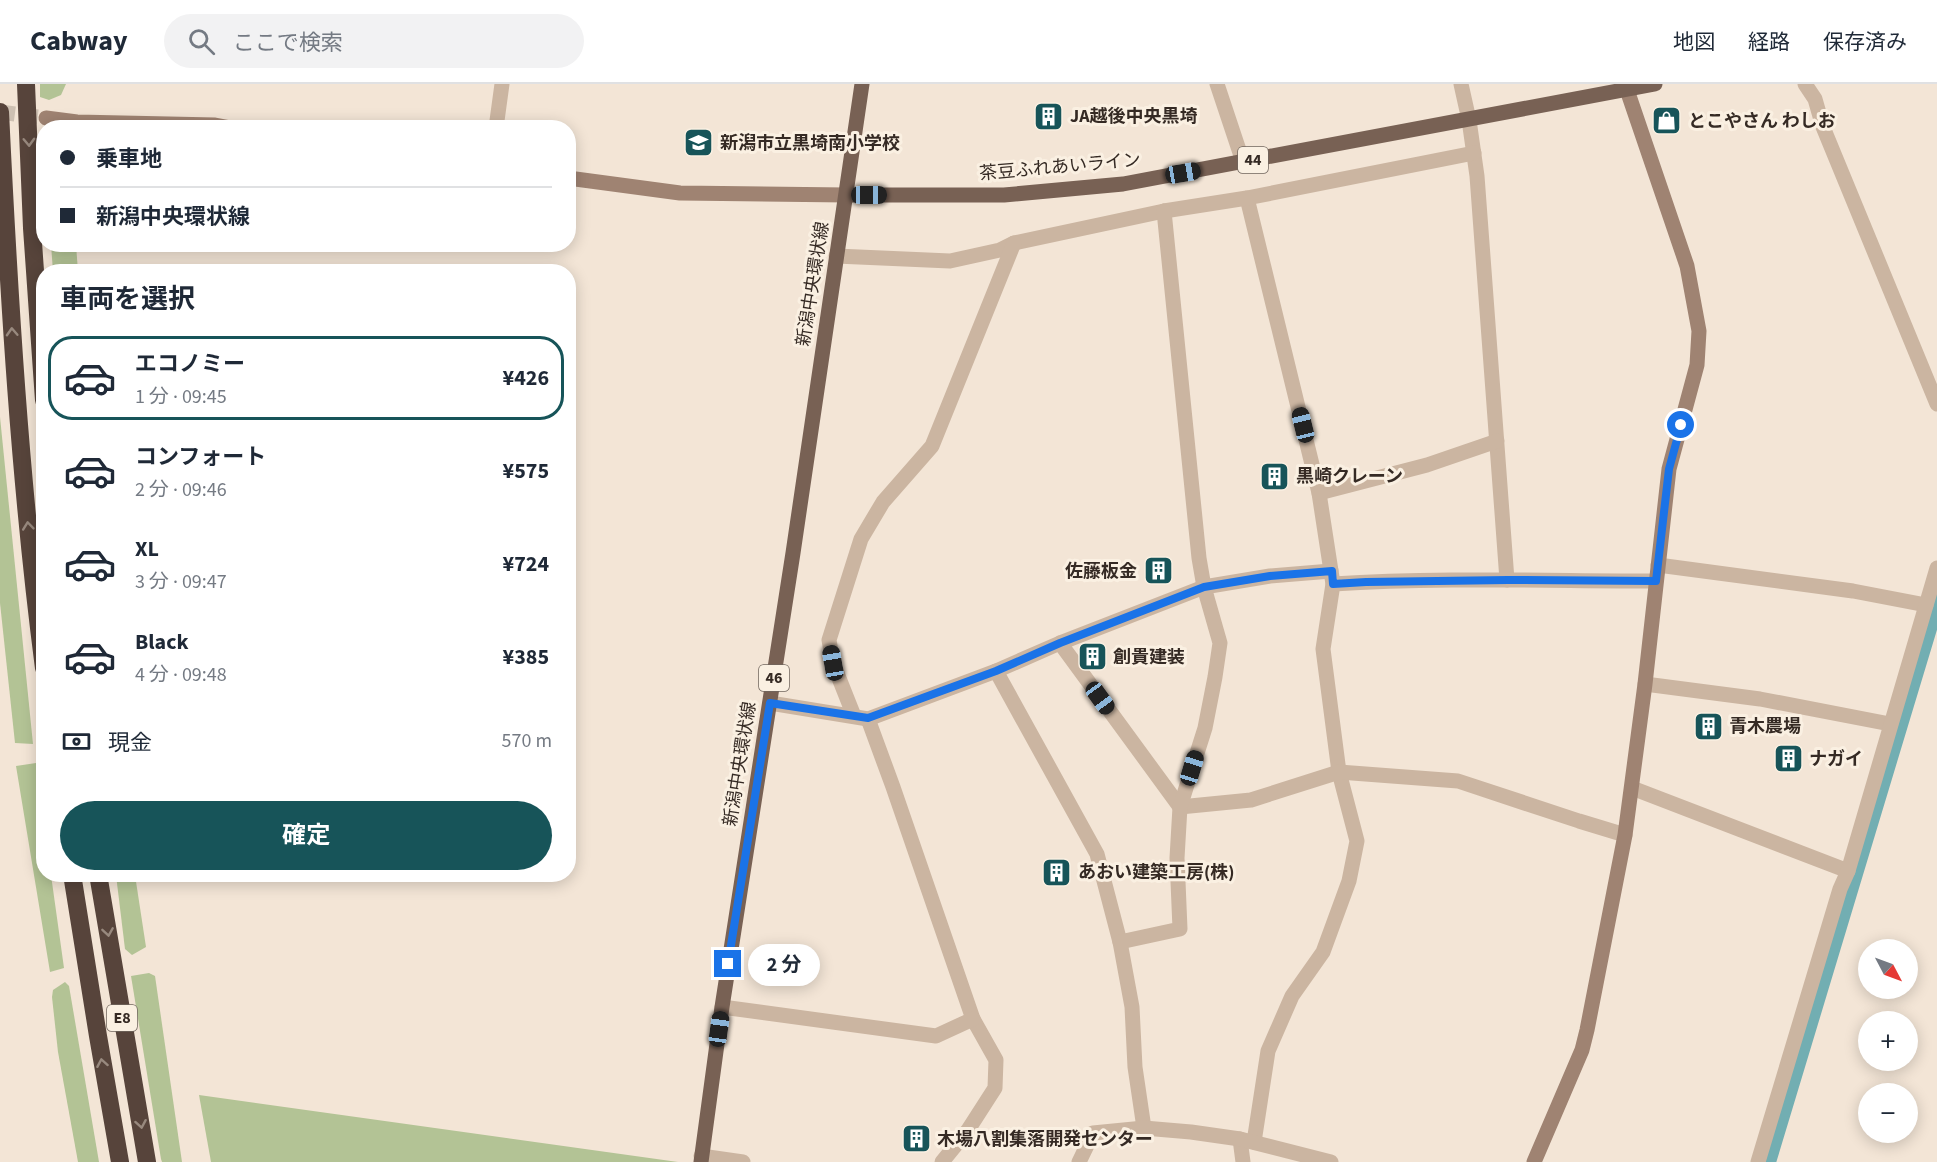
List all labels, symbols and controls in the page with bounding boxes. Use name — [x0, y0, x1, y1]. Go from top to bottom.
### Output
search box — [164, 14, 584, 68]
text: Cabway — [30, 21, 128, 61]
icon: search — [185, 25, 218, 58]
text: ここで検索 — [233, 27, 343, 59]
text: 地図 — [1673, 27, 1715, 57]
text: 経路 — [1748, 27, 1790, 57]
text: 保存済み — [1823, 27, 1907, 57]
building icon: JA越後中央黒埼 — [1033, 100, 1065, 132]
place label: JA越後中央黒埼 — [1070, 104, 1197, 129]
shop icon: とこやさん わしお — [1651, 105, 1683, 137]
place label: とこやさん わしお — [1688, 109, 1836, 134]
school or university icon: 新潟市立黒埼南小学校 — [683, 127, 715, 159]
place label: 新潟市立黒埼南小学校 — [720, 131, 900, 156]
one-way arrow — [22, 138, 35, 147]
text: 乗車地 — [96, 143, 162, 175]
street label: 茶豆ふれあいライン — [978, 147, 1142, 187]
road number: 44 — [1238, 147, 1268, 173]
car — [1164, 161, 1202, 185]
car — [851, 186, 887, 204]
text: 新潟中央環状線 — [96, 201, 250, 233]
street label: 新潟中央環状線 — [791, 220, 835, 348]
text: 車両を選択 — [60, 280, 195, 319]
one-way arrow — [6, 327, 19, 337]
text: エコノミー — [135, 348, 245, 380]
icon: car — [63, 351, 117, 405]
text: ¥426 — [503, 362, 549, 394]
text: 1 分 · 09:45 — [135, 383, 227, 411]
car — [1290, 405, 1316, 445]
route start — [1667, 411, 1694, 438]
text: コンフォート — [135, 441, 266, 473]
icon: car — [63, 444, 117, 498]
text: ¥575 — [503, 455, 549, 487]
building icon: 黒崎クレーン — [1259, 460, 1291, 492]
place label: 黒崎クレーン — [1296, 464, 1403, 489]
text: 2 分 · 09:46 — [135, 476, 227, 504]
one-way arrow — [22, 522, 34, 531]
text: XL — [135, 533, 159, 565]
icon: car — [63, 537, 117, 591]
text: ¥724 — [503, 548, 549, 580]
building icon: 佐藤板金 — [1142, 555, 1174, 587]
place label: 佐藤板金 — [1065, 559, 1137, 584]
text: 3 分 · 09:47 — [135, 568, 227, 596]
text: Black — [135, 626, 189, 658]
icon: car — [63, 630, 117, 684]
text: ¥385 — [503, 641, 549, 673]
building icon: 創貴建装 — [1076, 641, 1108, 673]
car — [821, 644, 845, 682]
place label: 創貴建装 — [1113, 645, 1185, 670]
text: 4 分 · 09:48 — [135, 661, 227, 689]
road number: 46 — [759, 665, 789, 691]
car — [1082, 678, 1118, 718]
street label: 新潟中央環状線 — [718, 700, 762, 828]
building icon: 青木農場 — [1692, 710, 1724, 742]
place label: 青木農場 — [1729, 714, 1801, 739]
icon: cash — [60, 725, 93, 758]
text: 現金 — [108, 727, 152, 759]
text: 570 m — [502, 727, 552, 755]
building icon: ナガイ — [1772, 743, 1804, 775]
place label: ナガイ — [1809, 747, 1863, 772]
car — [1178, 748, 1206, 788]
button: 確定 — [60, 801, 552, 870]
building icon: あおい建築工房(株) — [1041, 856, 1073, 888]
place label: あおい建築工房(株) — [1078, 860, 1234, 885]
one-way arrow — [101, 928, 113, 937]
north arrow — [1858, 939, 1918, 999]
map controls — [1858, 939, 1918, 1143]
callout: 2 分 — [749, 943, 821, 985]
route end — [714, 950, 741, 977]
text: 2 分 — [767, 951, 801, 979]
road number: E8 — [107, 1005, 137, 1031]
car — [708, 1010, 730, 1048]
button: + — [1858, 1011, 1918, 1071]
one-way arrow — [97, 1058, 109, 1068]
button: − — [1858, 1083, 1918, 1143]
one-way arrow — [134, 1120, 146, 1129]
building icon: 木場八割集落開発センター — [900, 1123, 932, 1155]
place label: 木場八割集落開発センター — [937, 1127, 1153, 1152]

